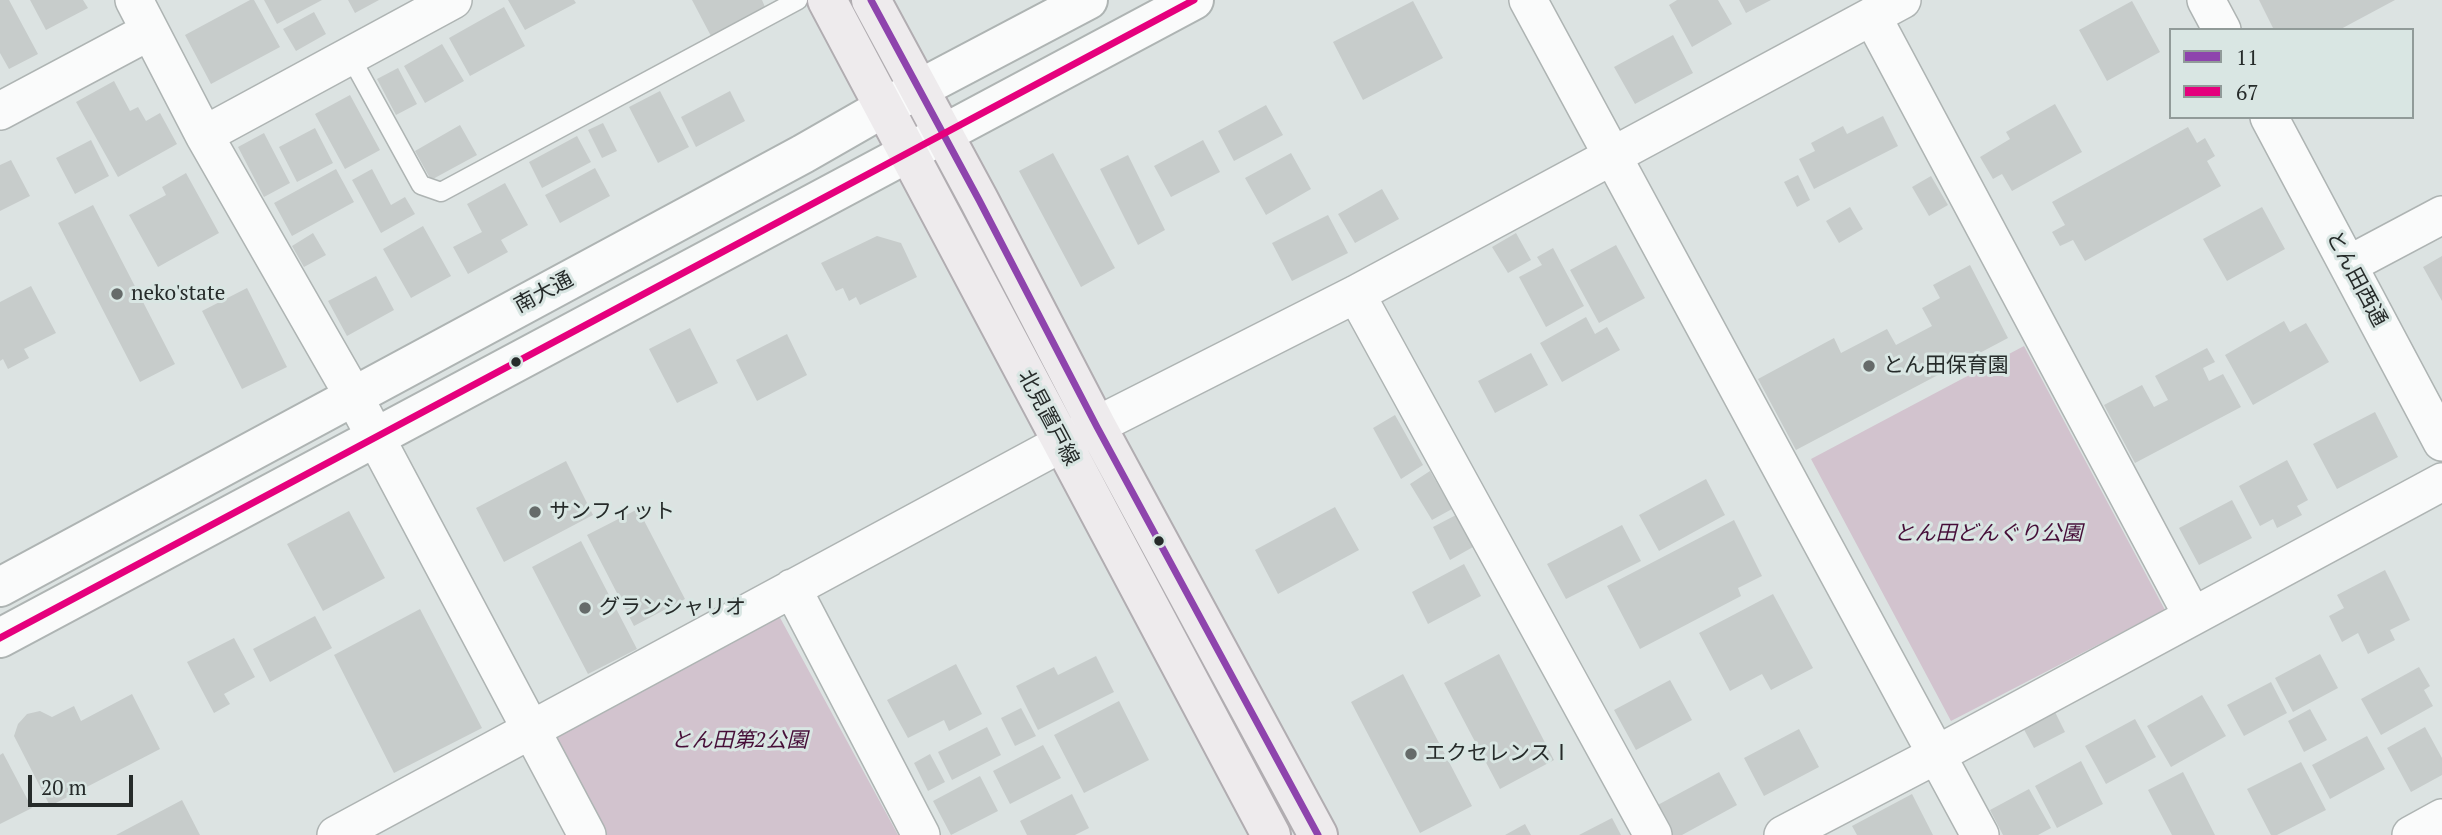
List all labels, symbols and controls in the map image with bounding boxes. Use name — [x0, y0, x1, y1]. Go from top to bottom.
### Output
legend — [2169, 28, 2414, 119]
text: 11 — [2236, 43, 2258, 71]
text: 67 — [2236, 78, 2258, 106]
street label: とん田西通 — [2320, 227, 2392, 331]
street label: 南大通 — [510, 267, 578, 319]
place label: neko'state — [131, 281, 225, 307]
marker: neko'state — [109, 286, 125, 302]
place label: とん田保育園 — [1883, 353, 2009, 379]
unlabelled marker — [509, 355, 523, 369]
marker: とん田保育園 — [1861, 358, 1877, 374]
street label: 北見置戸線 — [1012, 366, 1084, 470]
place label: サンフィット — [549, 499, 675, 525]
marker: サンフィット — [527, 504, 543, 520]
park label: とん田どんぐり公園 — [1894, 521, 2082, 547]
unlabelled marker — [1152, 534, 1166, 548]
place label: グランシャリオ — [599, 595, 746, 621]
marker: グランシャリオ — [577, 600, 593, 616]
park label: とん田第2公園 — [670, 728, 808, 754]
place label: エクセレンスⅠ — [1425, 741, 1572, 767]
marker: エクセレンスⅠ — [1403, 746, 1419, 762]
scale bar — [32, 762, 136, 806]
text: 20 m — [41, 773, 87, 801]

